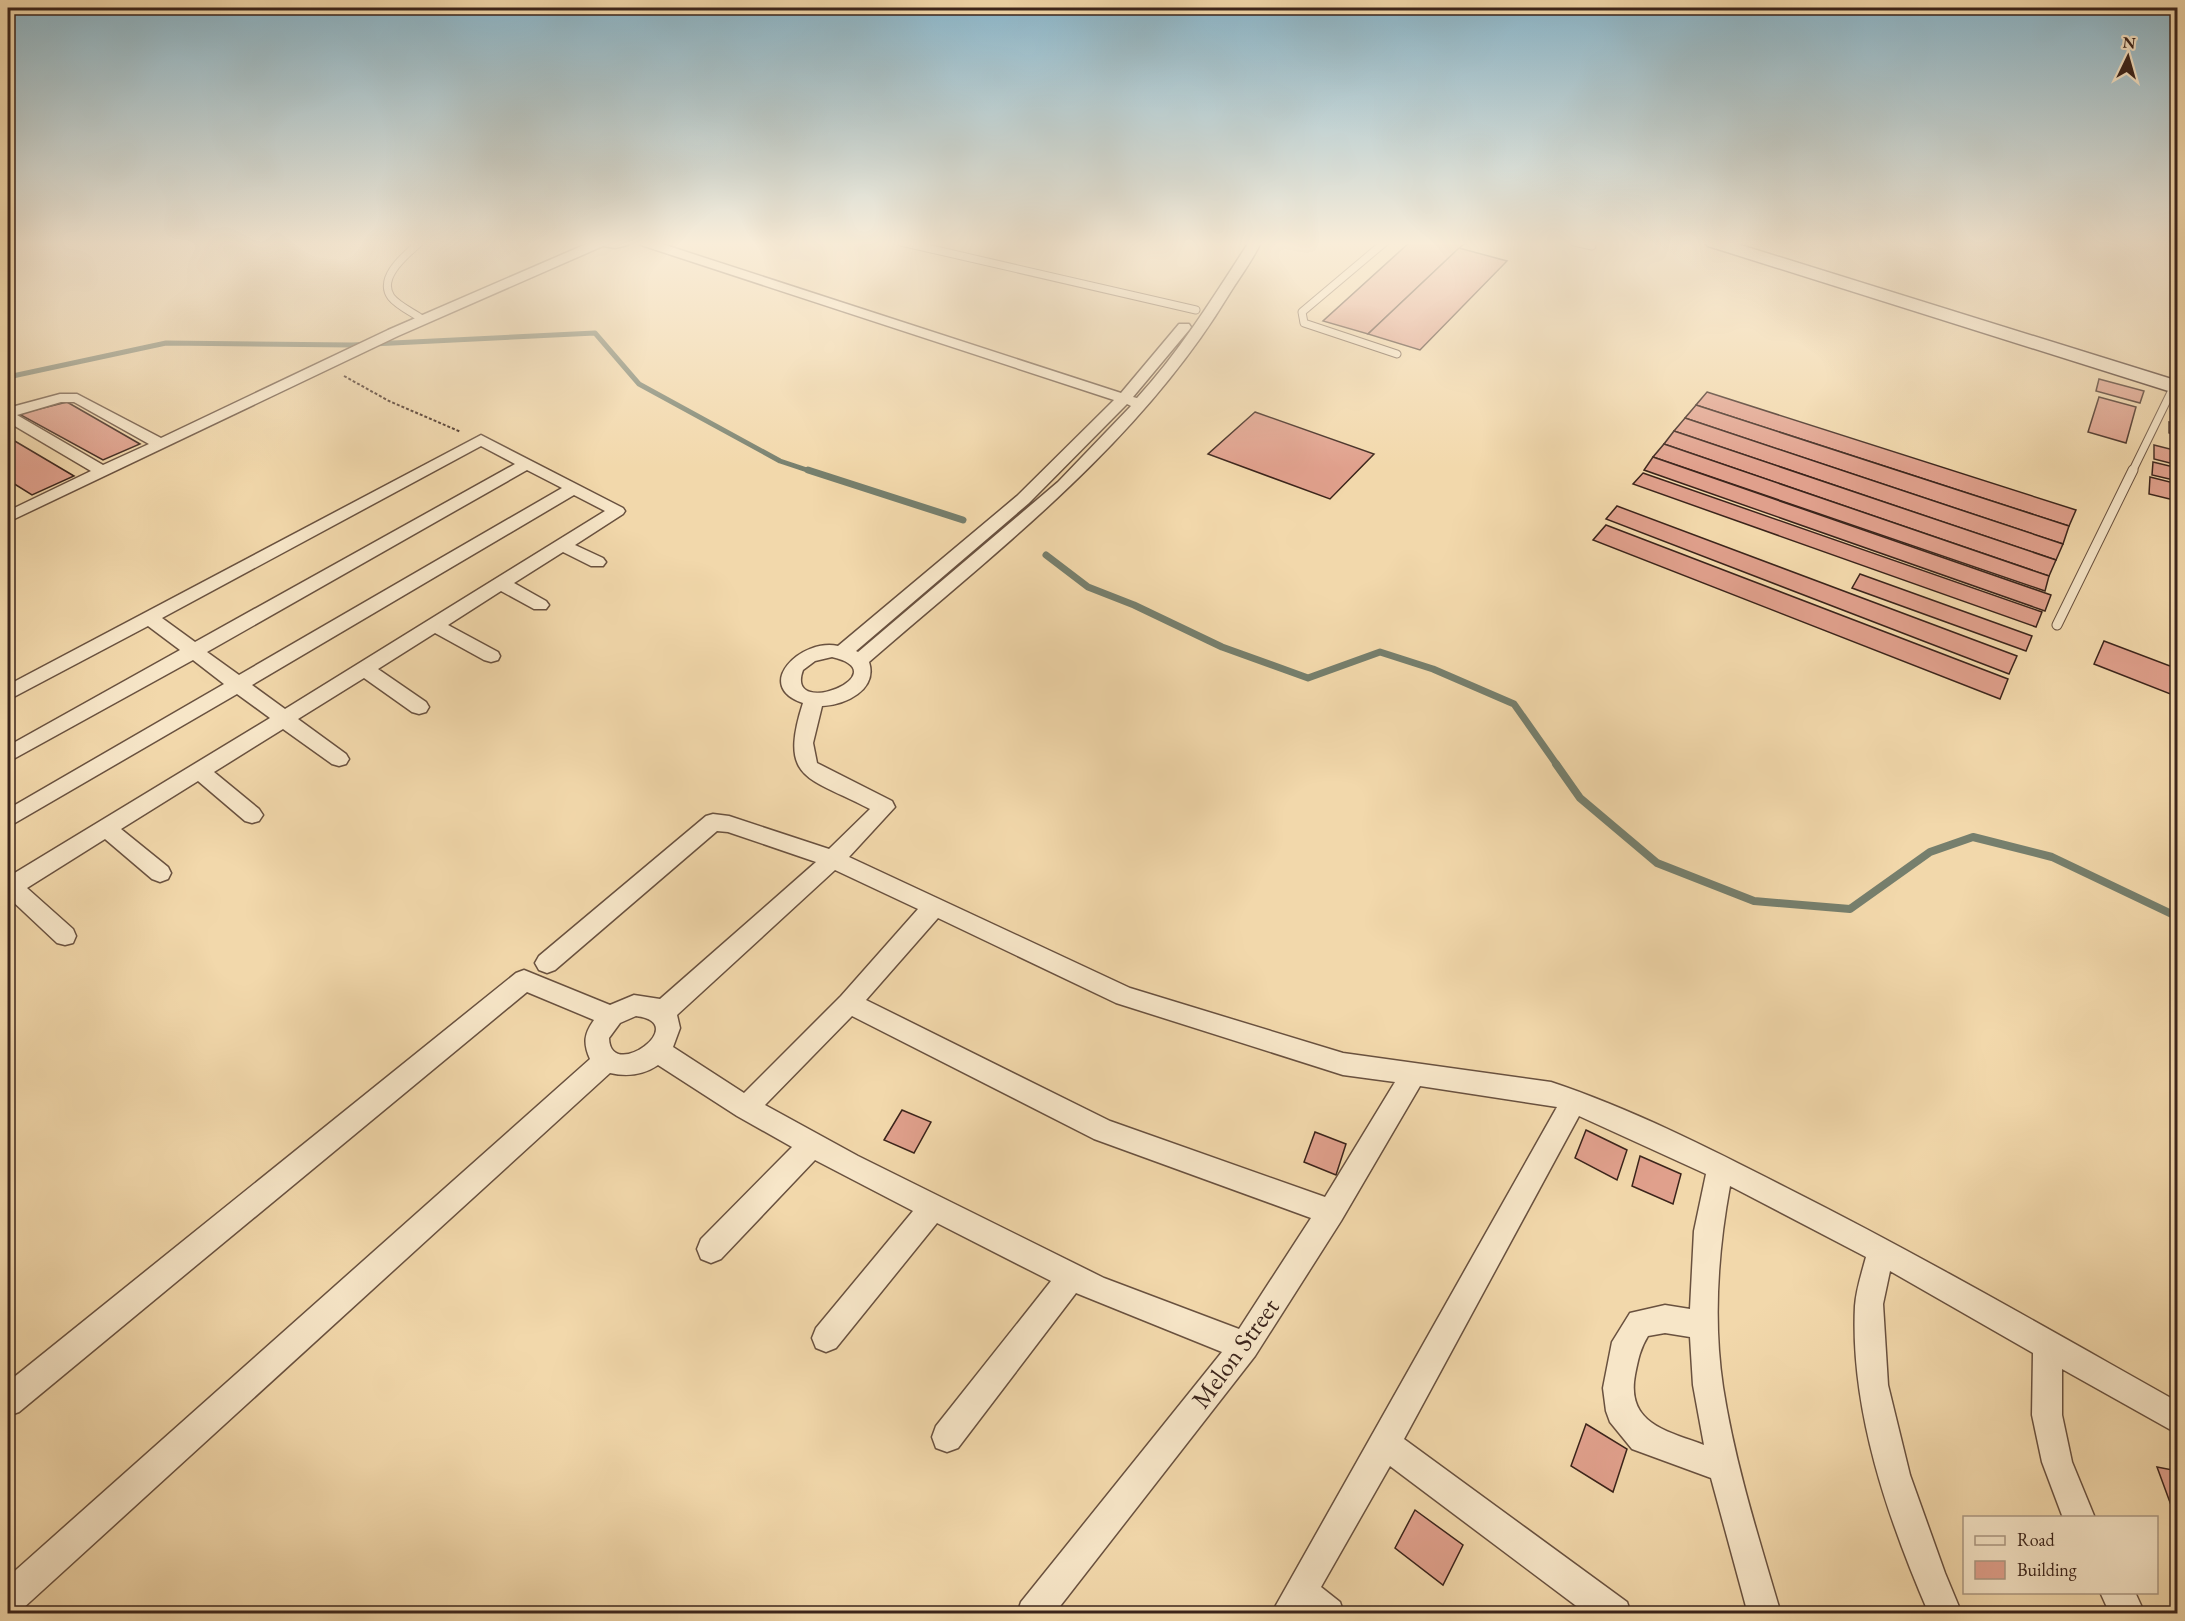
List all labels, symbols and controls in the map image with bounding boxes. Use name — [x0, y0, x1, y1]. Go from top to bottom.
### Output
north arrow — [2098, 27, 2158, 87]
text: N — [2122, 32, 2137, 54]
street label: Melon Street — [1184, 1291, 1286, 1415]
legend — [1963, 1516, 2158, 1594]
text: Road — [2017, 1528, 2056, 1551]
text: Building — [2017, 1558, 2077, 1581]

